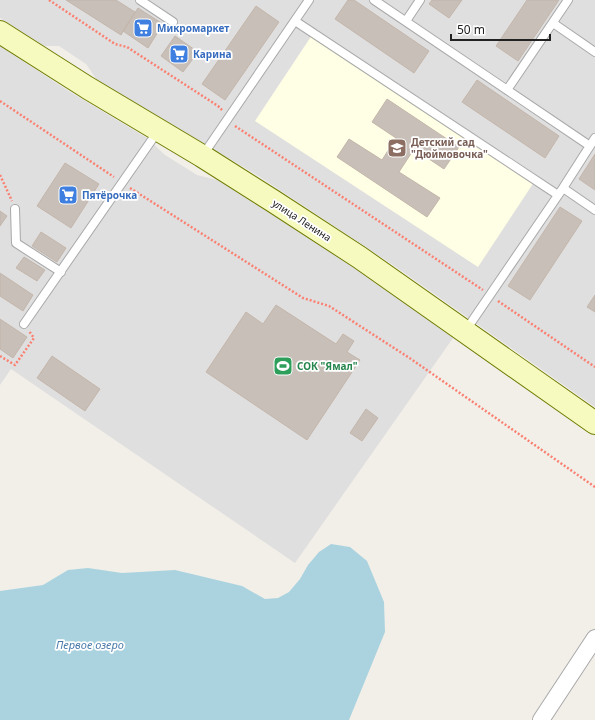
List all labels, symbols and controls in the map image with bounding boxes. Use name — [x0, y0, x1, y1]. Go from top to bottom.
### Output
scale bar — [451, 16, 550, 42]
supermarket icon: Микромаркет — [132, 17, 154, 39]
place label: Микромаркет — [157, 21, 229, 35]
text: 50 m — [457, 21, 485, 38]
supermarket icon: Карина — [168, 43, 190, 65]
place label: Карина — [193, 47, 231, 61]
place label: Детский сад "Дюймовочка" — [411, 135, 488, 161]
school or university icon: Детский сад "Дюймовочка" — [386, 137, 408, 159]
supermarket icon: Пятёрочка — [57, 184, 79, 206]
place label: Пятёрочка — [82, 188, 137, 202]
street label: улица Ленина — [270, 196, 334, 244]
sports icon: СОК "Ямал" — [272, 355, 294, 377]
place label: СОК "Ямал" — [297, 359, 358, 373]
water label: Первое озеро — [56, 637, 124, 652]

